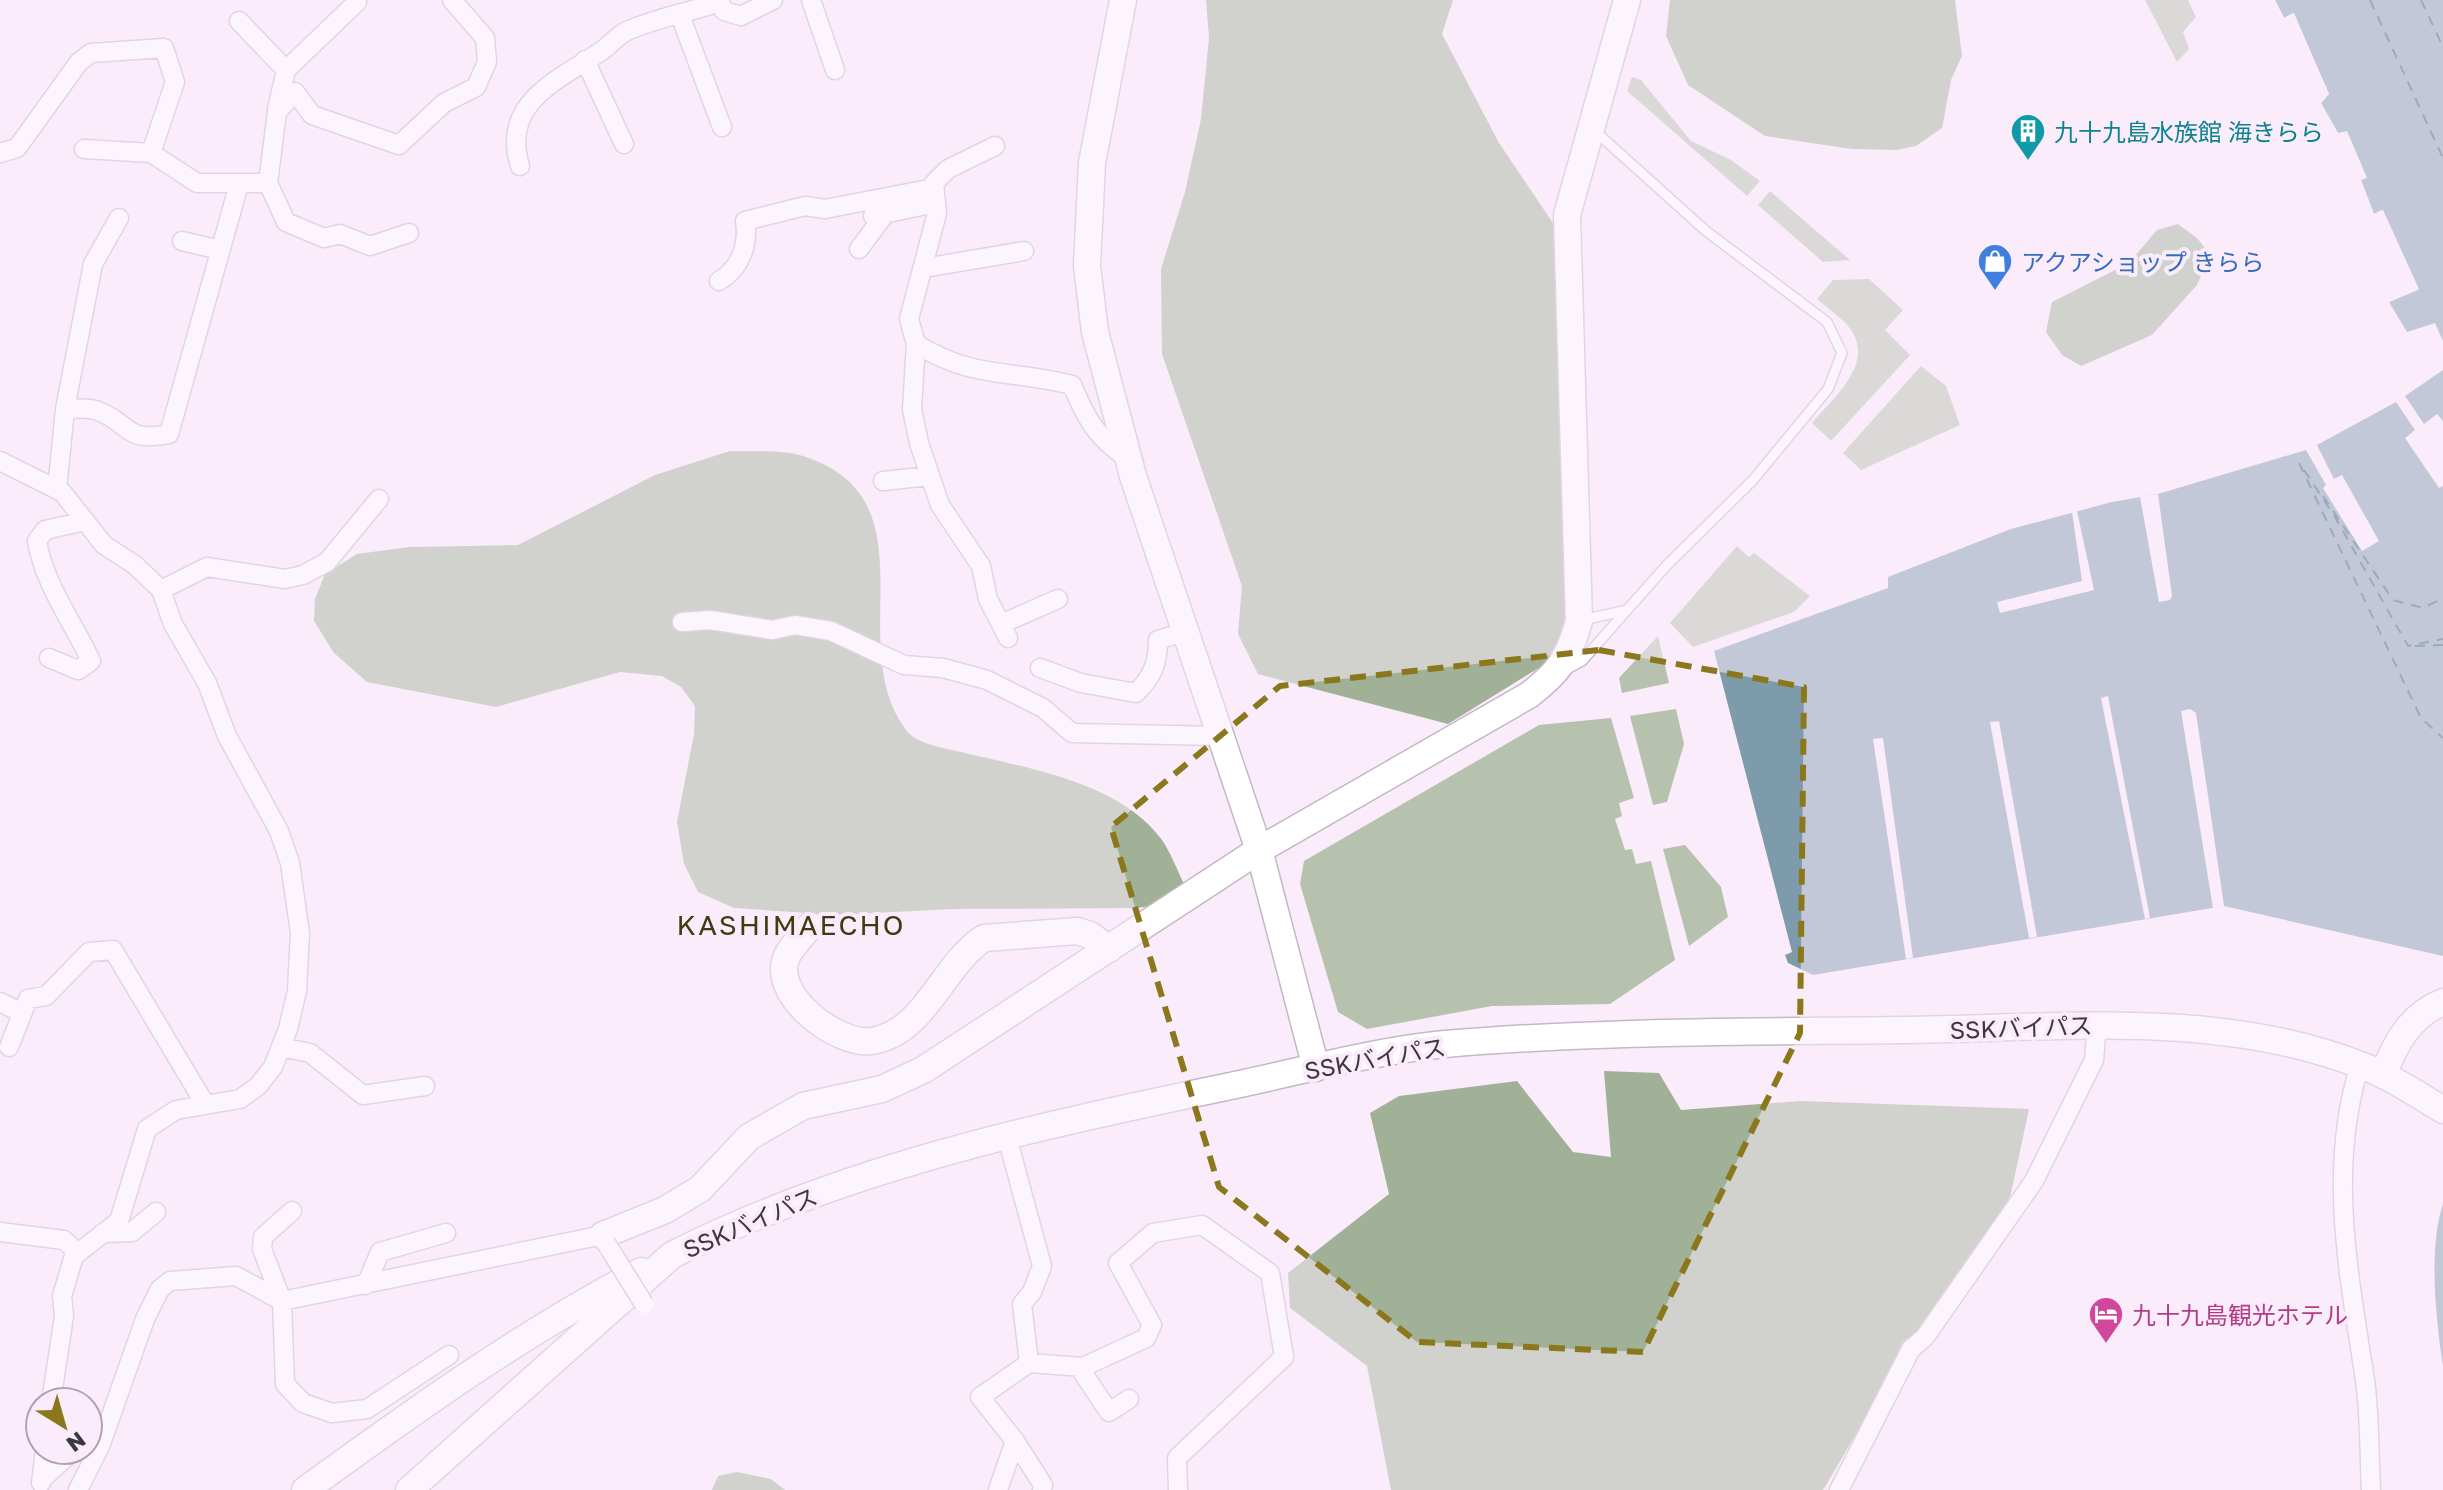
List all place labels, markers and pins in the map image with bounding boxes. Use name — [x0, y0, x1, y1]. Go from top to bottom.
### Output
building icon: 九十九島水族館 海きらら — [2009, 112, 2047, 162]
place label: 九十九島水族館 海きらら — [2054, 117, 2324, 146]
shop icon: アクアショップ きらら — [1976, 242, 2014, 292]
place label: アクアショップ きらら — [2021, 247, 2265, 276]
hotel icon: 九十九島観光ホテル — [2087, 1295, 2125, 1345]
place label: 九十九島観光ホテル — [2132, 1300, 2348, 1329]

